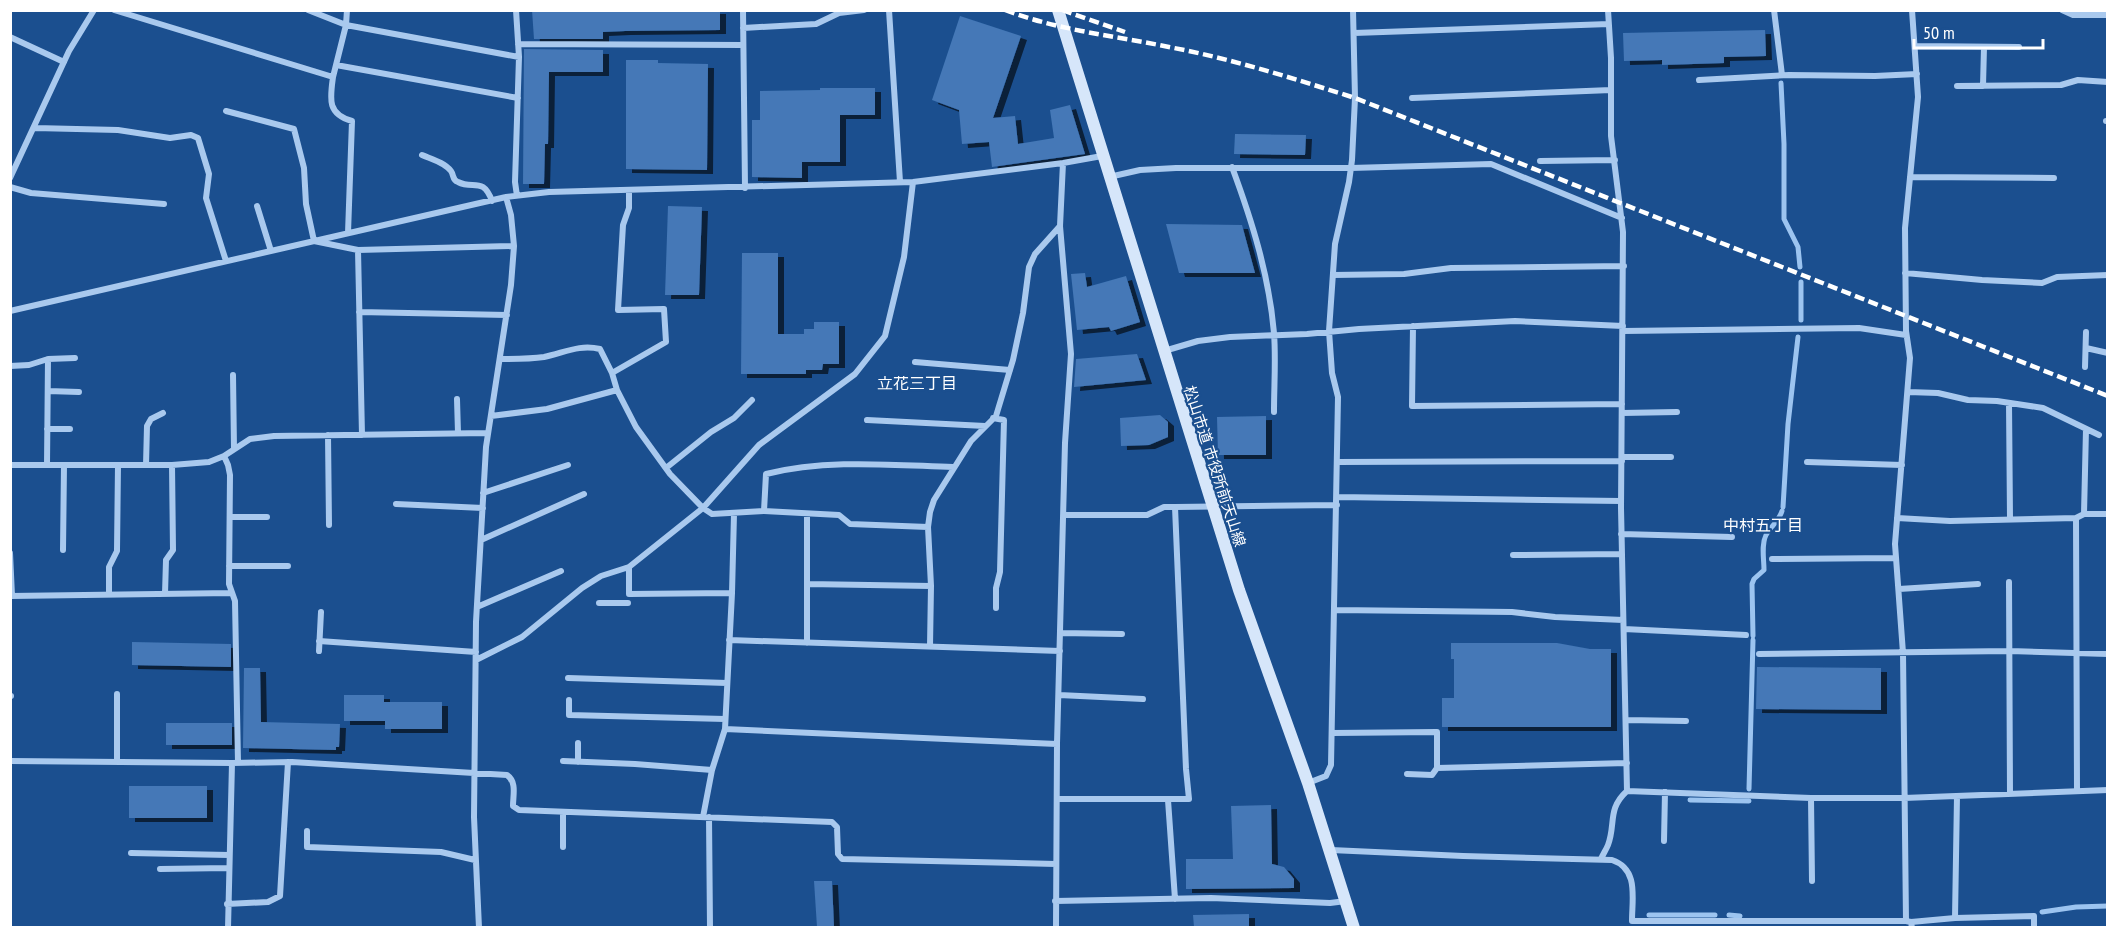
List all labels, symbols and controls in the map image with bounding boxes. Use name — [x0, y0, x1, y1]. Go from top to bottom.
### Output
scale bar — [1914, 12, 2043, 50]
text: 50 m — [1923, 21, 1955, 44]
district label: 立花三丁目 — [877, 373, 957, 393]
street label: 松山市道 市役所前天山線 — [1180, 383, 1250, 549]
district label: 中村五丁目 — [1723, 515, 1803, 535]

